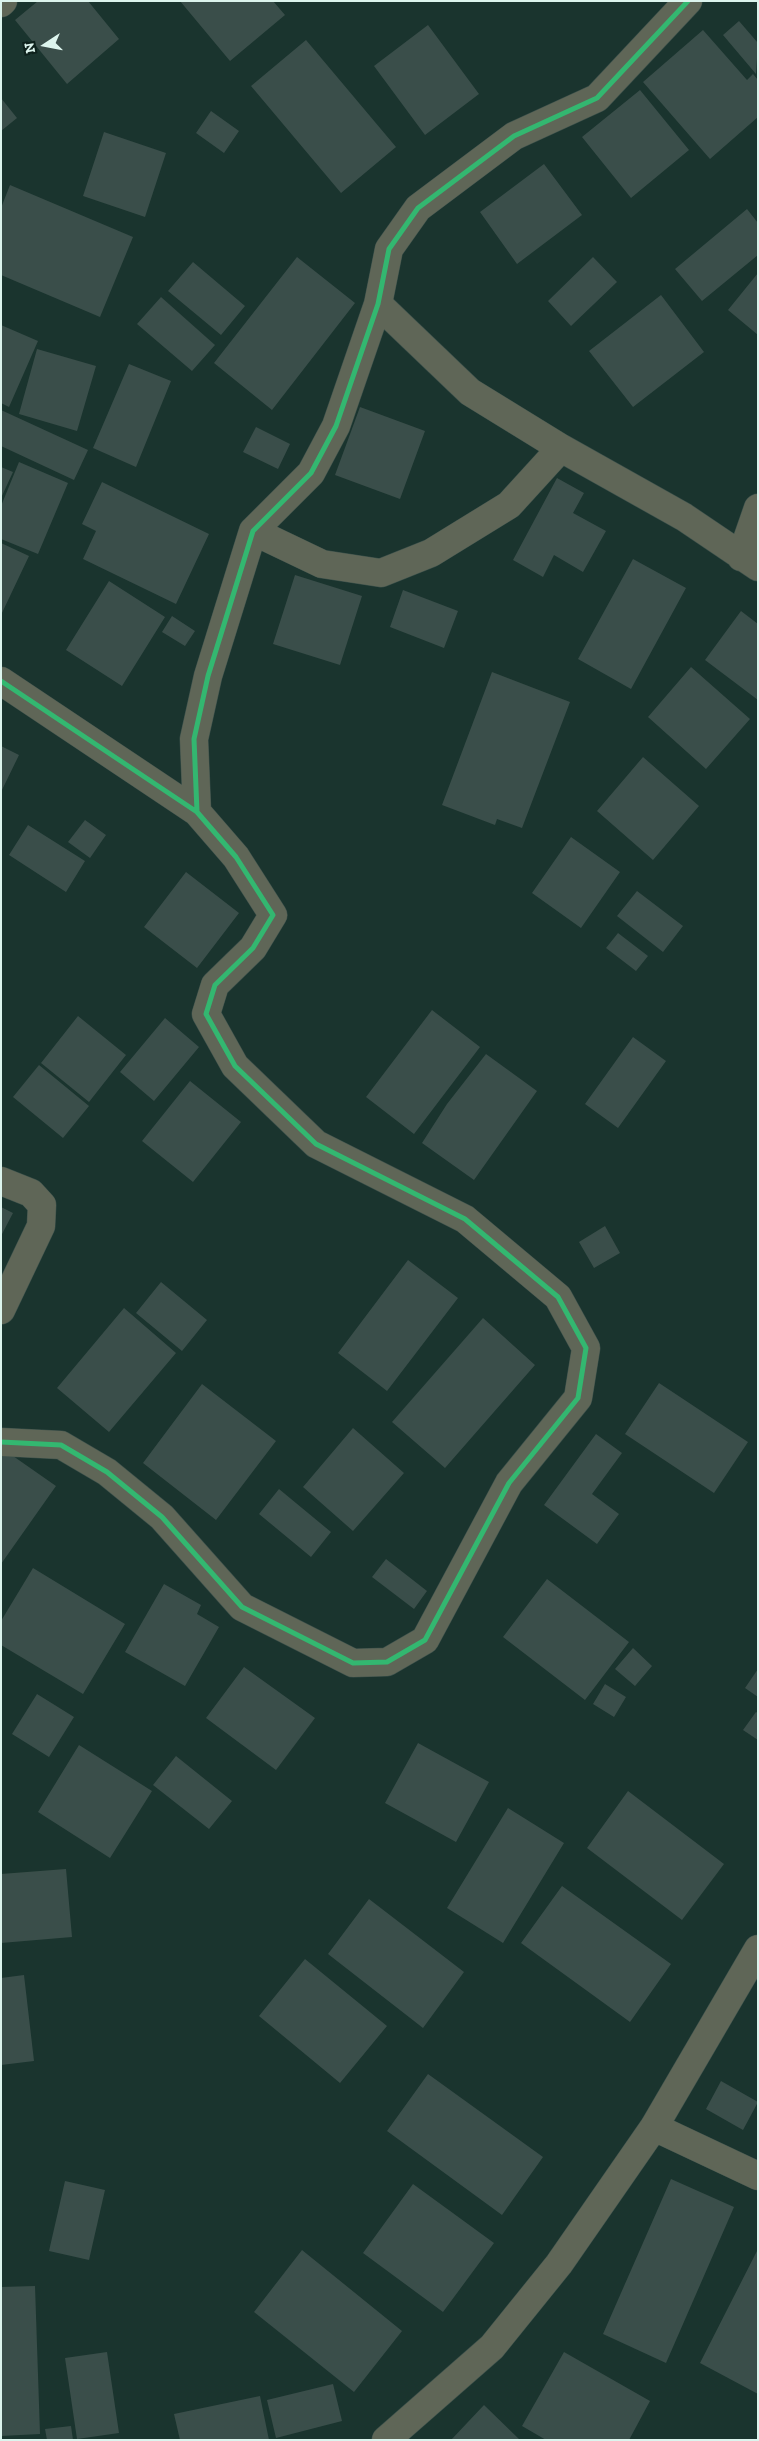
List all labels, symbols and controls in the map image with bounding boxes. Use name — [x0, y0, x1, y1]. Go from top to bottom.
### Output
north arrow — [20, 20, 70, 70]
text: N — [20, 41, 39, 55]

